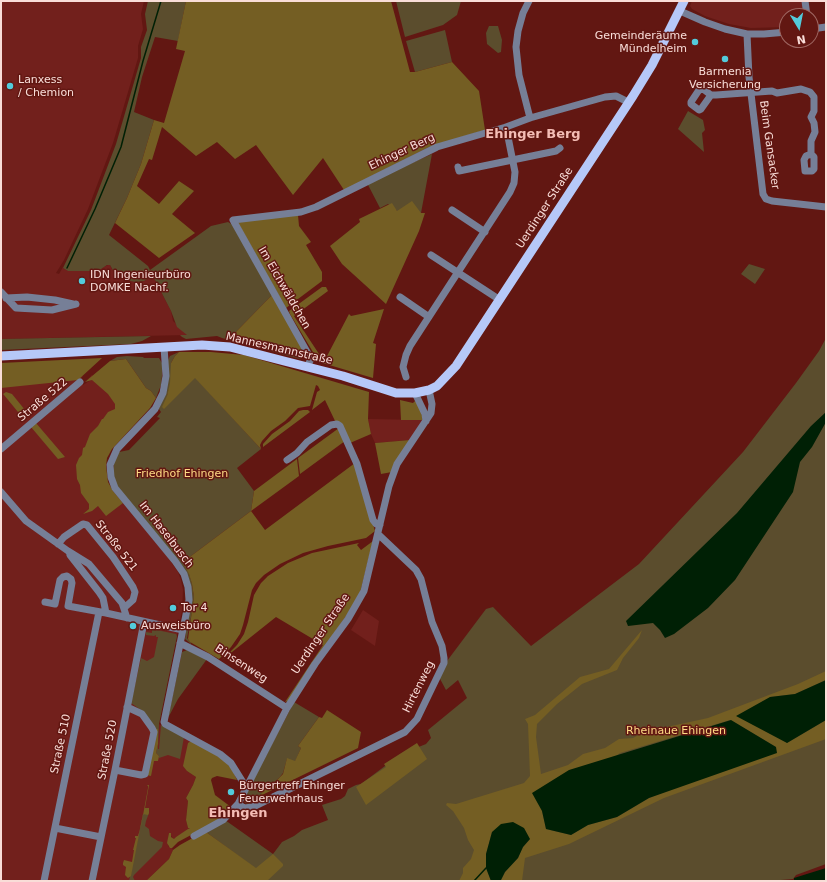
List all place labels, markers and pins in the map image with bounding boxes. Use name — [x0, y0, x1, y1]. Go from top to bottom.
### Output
place label: Gemeinderäume Mündelheim — [595, 29, 687, 55]
marker: Gemeinderäume Mündelheim — [690, 37, 700, 47]
marker: Barmenia Versicherung — [720, 54, 730, 64]
place label: Barmenia Versicherung — [689, 65, 761, 91]
place label: Lanxess / Chemion — [18, 73, 74, 99]
marker: Lanxess / Chemion — [5, 81, 15, 91]
place label: IDN Ingenieurbüro DOMKE Nachf. — [90, 268, 191, 294]
marker: IDN Ingenieurbüro DOMKE Nachf. — [77, 276, 87, 286]
place label: Tor 4 — [181, 601, 208, 615]
marker: Tor 4 — [168, 603, 178, 613]
place label: Ausweisbüro — [141, 619, 211, 633]
marker: Ausweisbüro — [128, 621, 138, 631]
place label: Bürgertreff Ehinger Feuerwehrhaus — [239, 779, 345, 805]
marker: Bürgertreff Ehinger Feuerwehrhaus — [226, 787, 236, 797]

